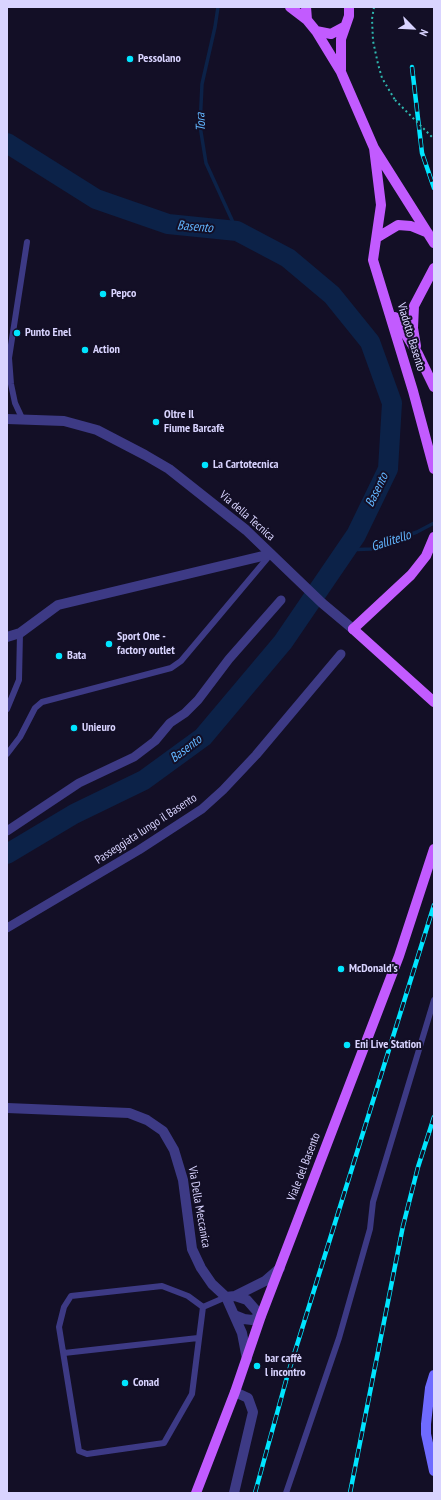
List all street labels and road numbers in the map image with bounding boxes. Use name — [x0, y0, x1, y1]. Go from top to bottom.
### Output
street label: Viadotto Basento — [394, 301, 428, 373]
street label: Via della Tecnica — [216, 488, 278, 544]
street label: Passeggiata lungo il Basento — [92, 791, 200, 867]
street label: Viale del Basento — [284, 1131, 324, 1203]
street label: Via Della Meccanica — [185, 1165, 213, 1249]

